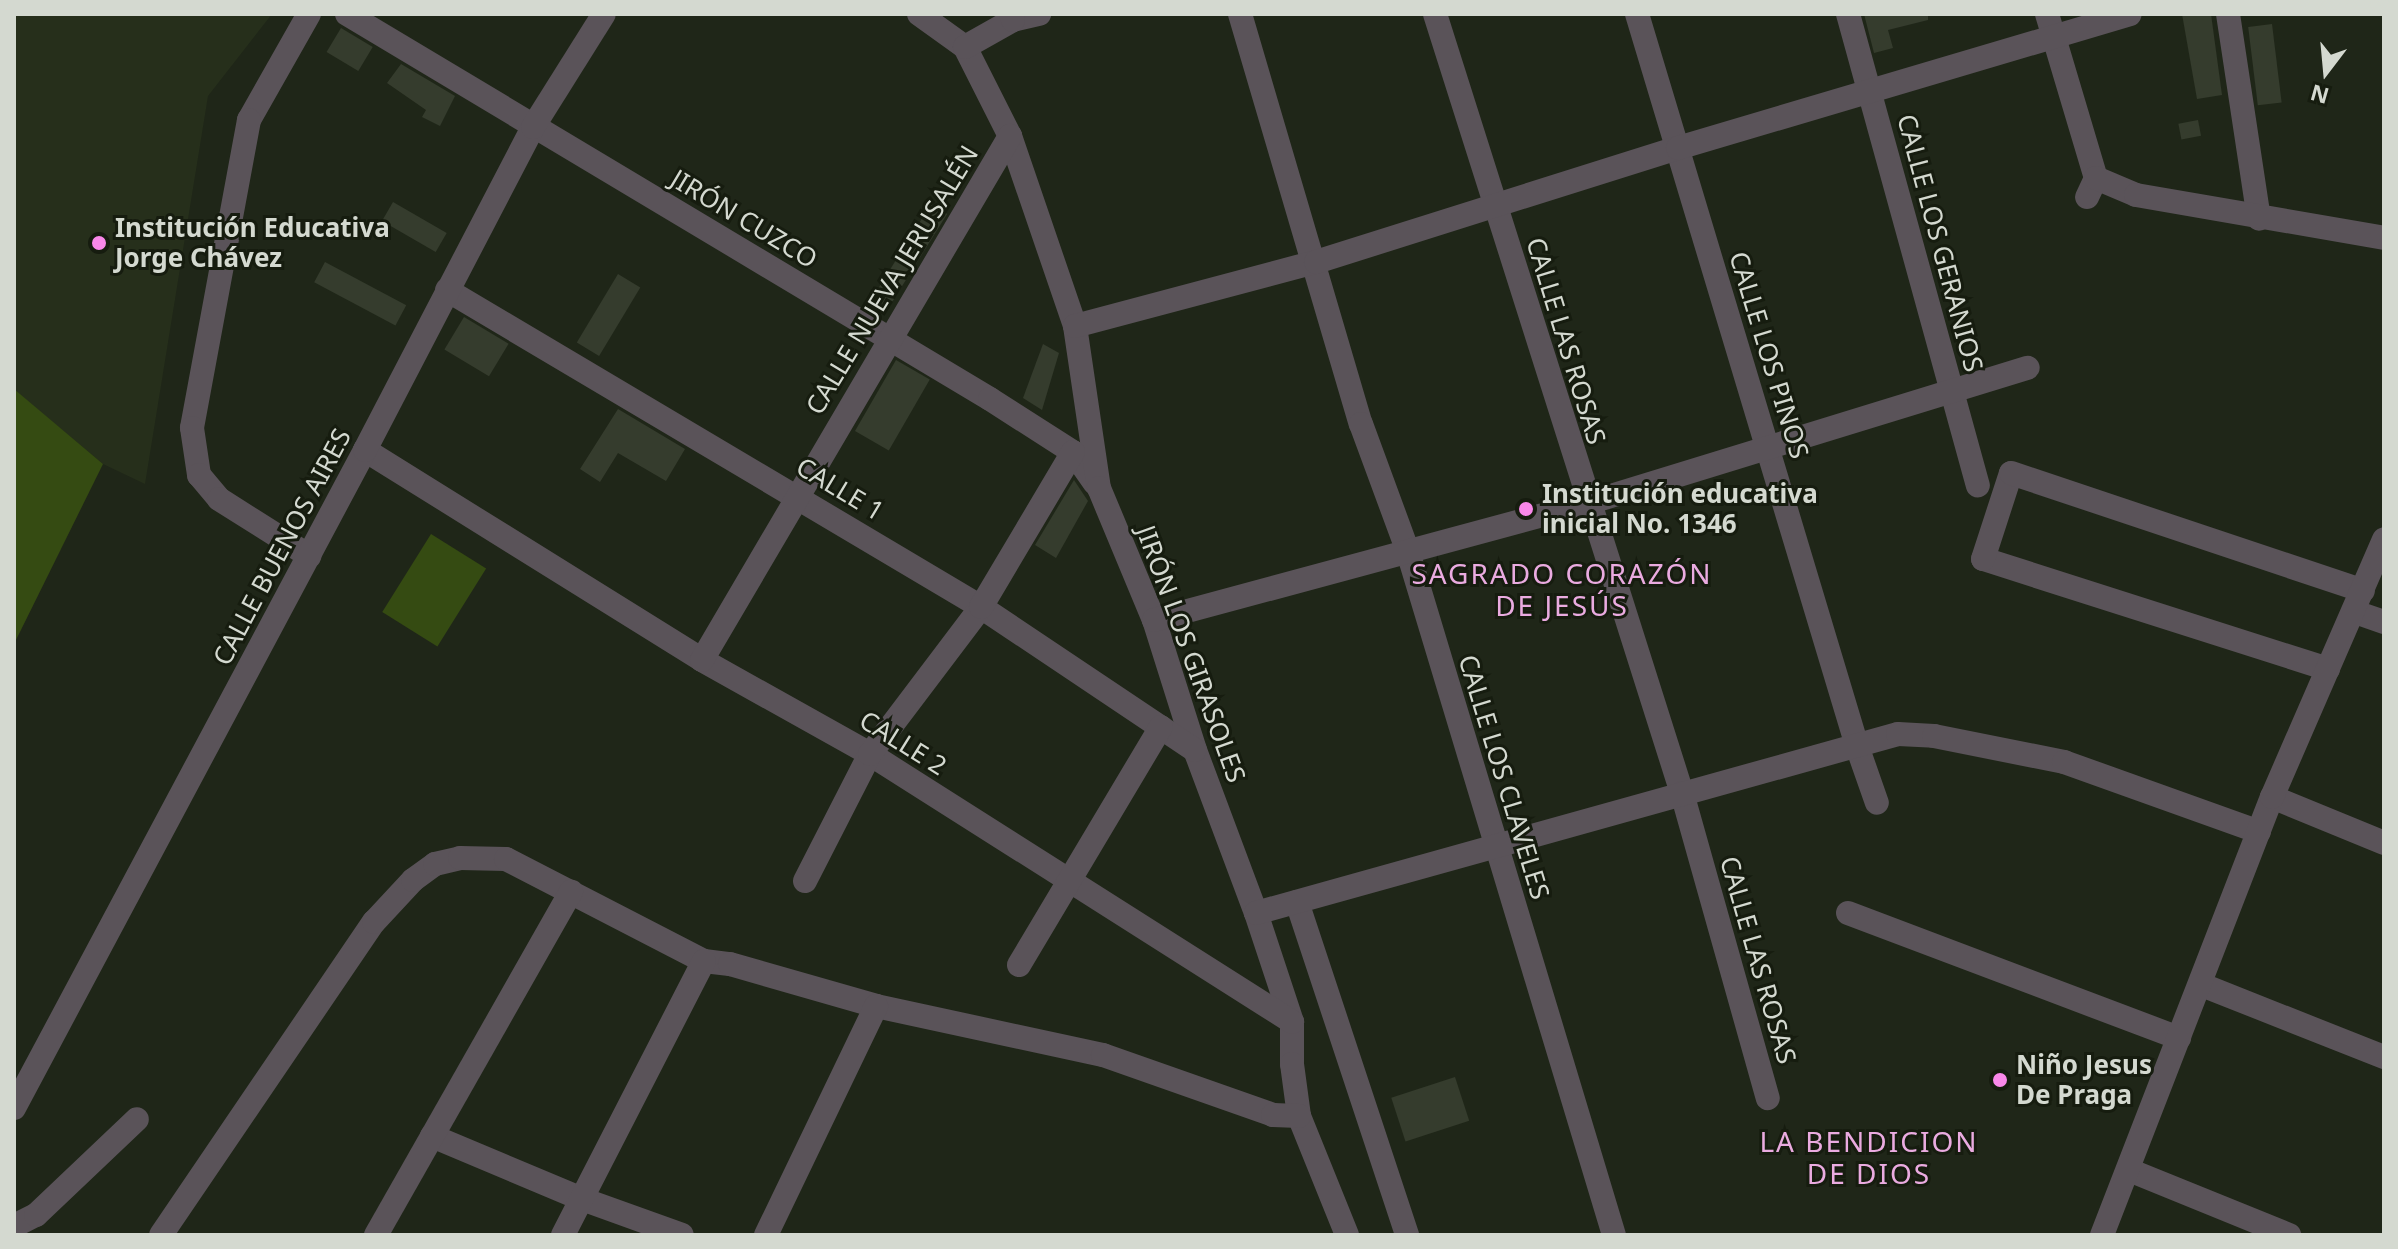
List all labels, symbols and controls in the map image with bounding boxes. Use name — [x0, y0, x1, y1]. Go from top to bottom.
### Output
north arrow — [2286, 32, 2366, 112]
text: N — [2307, 78, 2332, 112]
street label: CALLE LOS GERANIOS — [1891, 111, 1989, 375]
street label: CALLE NUEVA JERUSALÉN — [799, 140, 985, 420]
street label: JIRÓN CUZCO — [665, 163, 823, 275]
place label: Institución Educativa Jorge Chávez — [115, 212, 390, 274]
marker: Institución Educativa Jorge Chávez — [90, 234, 108, 252]
street label: CALLE LAS ROSAS — [1520, 234, 1612, 448]
street label: CALLE LOS PINOS — [1723, 248, 1815, 462]
street label: CALLE BUENOS AIRES — [206, 423, 358, 671]
street label: CALLE 1 — [791, 451, 889, 527]
place label: Institución educativa inicial No. 1346 — [1542, 478, 1818, 540]
marker: Institución educativa inicial No. 1346 — [1517, 500, 1535, 518]
street label: JIRÓN LOS GIRASOLES — [1130, 521, 1252, 787]
district label: SAGRADO CORAZÓN DE JESÚS — [1411, 556, 1713, 622]
street label: CALLE LOS CLAVELES — [1452, 651, 1556, 903]
street label: CALLE 2 — [854, 704, 952, 782]
street label: CALLE LAS ROSAS — [1713, 853, 1803, 1067]
place label: Niño Jesus De Praga — [2016, 1049, 2152, 1110]
marker: Niño Jesus De Praga — [1991, 1071, 2009, 1089]
district label: LA BENDICION DE DIOS — [1759, 1124, 1979, 1190]

